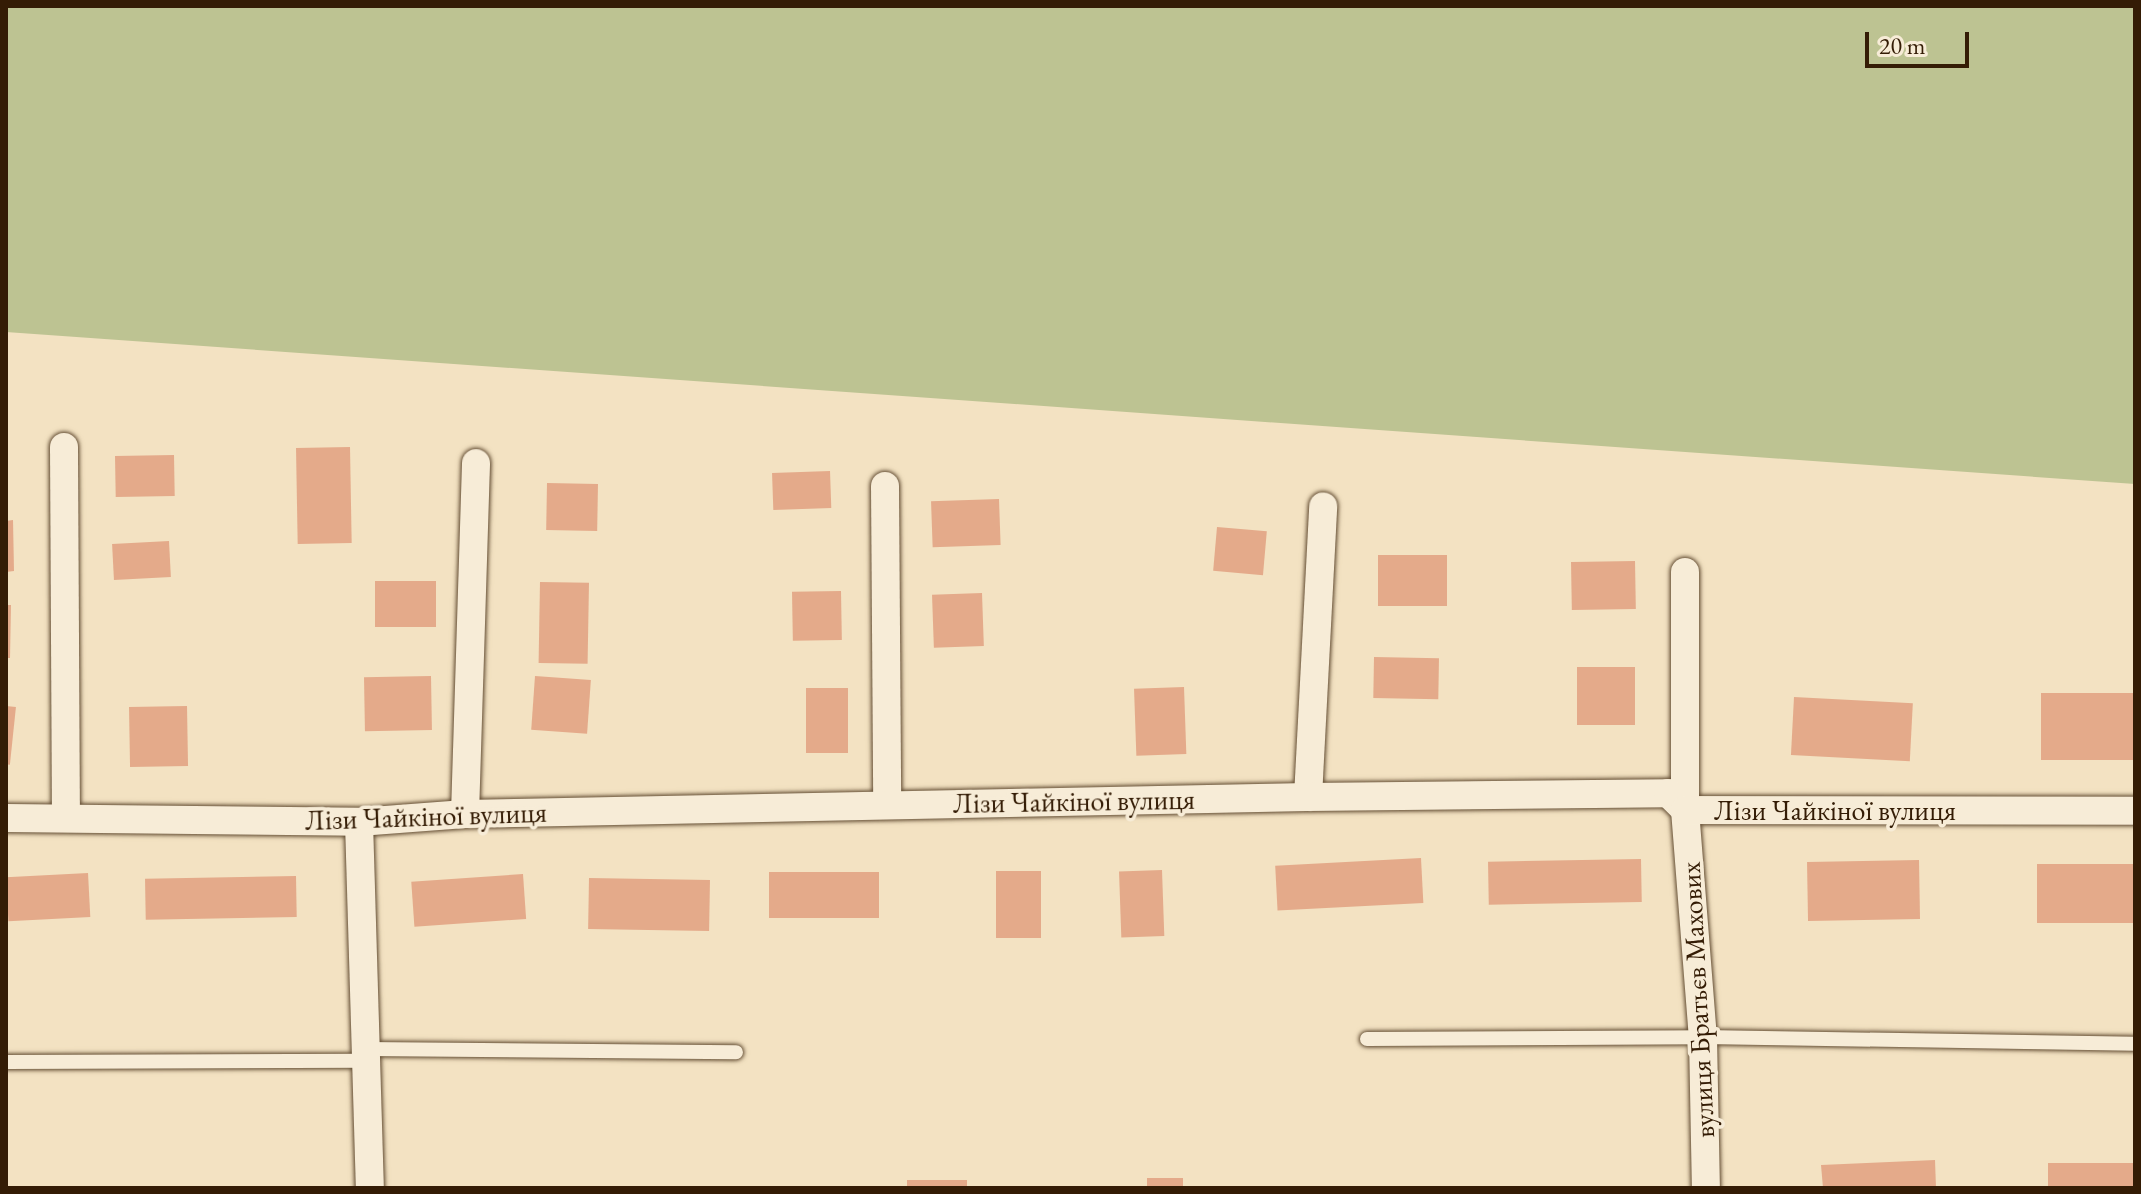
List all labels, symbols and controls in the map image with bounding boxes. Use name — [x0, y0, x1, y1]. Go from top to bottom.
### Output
scale bar — [1869, 16, 1973, 66]
text: 20 m — [1879, 30, 1926, 61]
street label: Лізи Чайкіної вулиця — [953, 782, 1195, 820]
street label: Лізи Чайкіної вулиця — [1714, 793, 1956, 827]
street label: Лізи Чайкіної вулиця — [304, 795, 548, 837]
street label: вулиця Братьєв Махових — [1673, 861, 1721, 1139]

